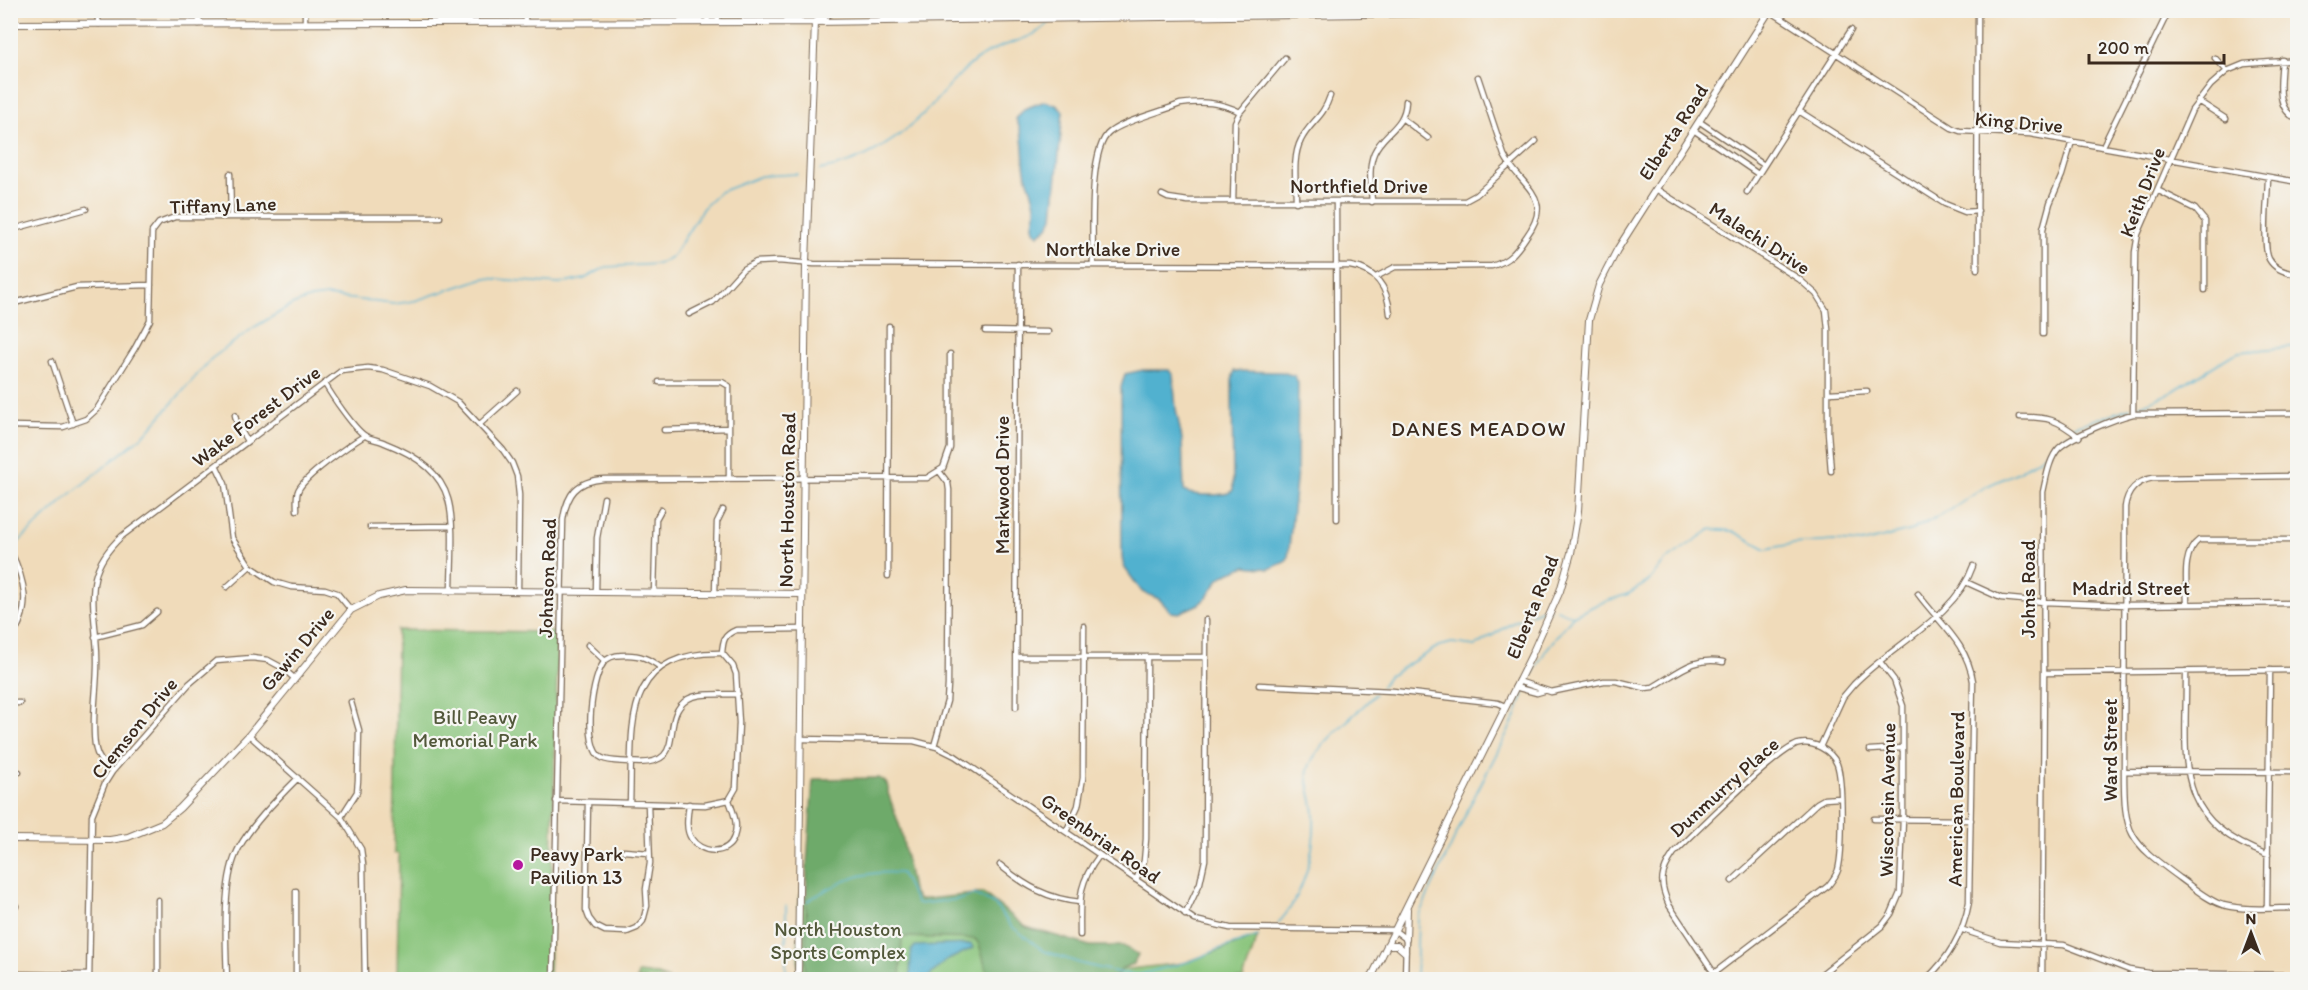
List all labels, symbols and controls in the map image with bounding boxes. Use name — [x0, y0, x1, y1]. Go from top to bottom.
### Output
scale bar — [2089, 27, 2224, 65]
text: 200 m — [2098, 37, 2149, 59]
street label: Elberta Road — [1633, 79, 1713, 185]
street label: King Drive — [1974, 106, 2064, 138]
street label: Keith Drive — [2114, 144, 2170, 240]
street label: Northfield Drive — [1290, 174, 1428, 198]
street label: Tiffany Lane — [169, 191, 277, 219]
street label: Malachi Drive — [1705, 196, 1815, 280]
street label: Northlake Drive — [1046, 237, 1180, 261]
street label: Wake Forest Drive — [187, 360, 325, 472]
street label: North Houston Road — [773, 412, 801, 588]
street label: Markwood Drive — [990, 416, 1014, 554]
district label: DANES MEADOW — [1391, 416, 1567, 441]
street label: Johnson Road — [533, 518, 561, 638]
street label: Johns Road — [2016, 540, 2040, 638]
street label: Elberta Road — [1500, 551, 1564, 662]
street label: Madrid Street — [2072, 576, 2190, 600]
street label: Gawin Drive — [255, 602, 339, 696]
street label: Clemson Drive — [86, 672, 182, 784]
street label: Ward Street — [2098, 698, 2122, 802]
park label: Bill Peavy Memorial Park — [413, 705, 537, 752]
street label: American Boulevard — [1942, 711, 1970, 887]
street label: Wisconsin Avenue — [1874, 723, 1900, 877]
street label: Dunmurry Place — [1664, 732, 1784, 842]
street label: Greenbriar Road — [1036, 788, 1166, 888]
place label: Peavy Park Pavilion 13 — [530, 842, 624, 889]
marker: Peavy Park Pavilion 13 — [511, 858, 525, 872]
north arrow — [2221, 903, 2281, 963]
text: N — [2246, 909, 2256, 928]
park label: North Houston Sports Complex — [771, 917, 906, 964]

